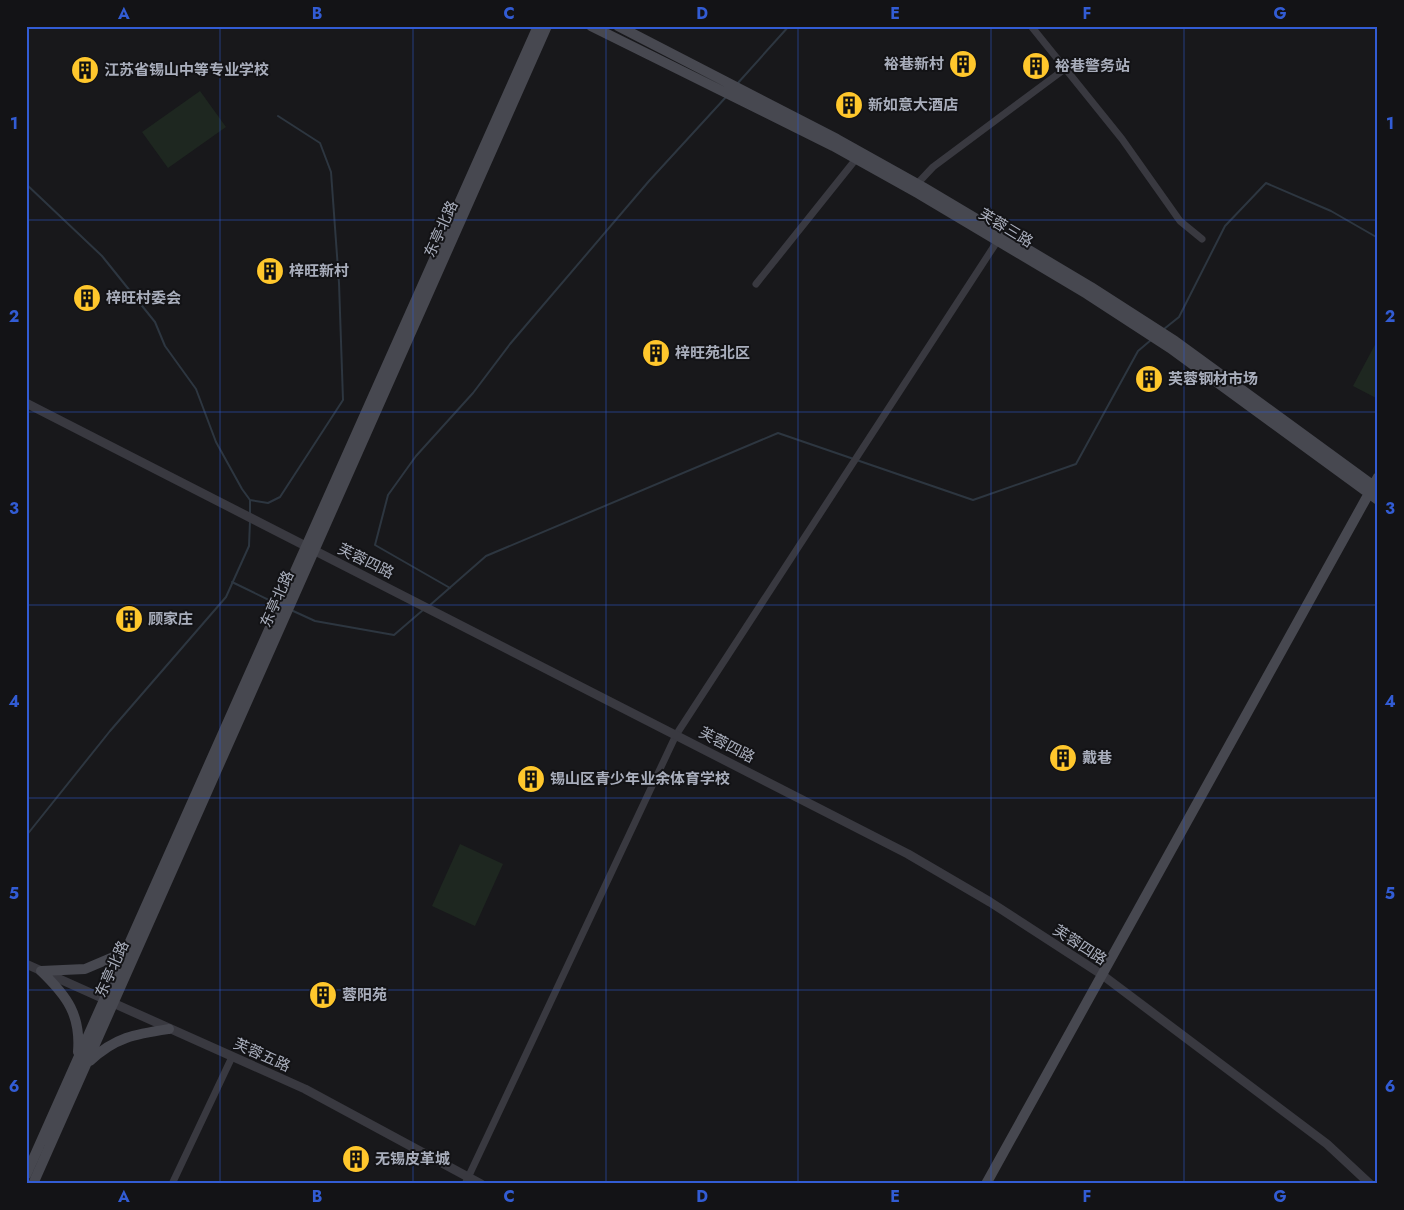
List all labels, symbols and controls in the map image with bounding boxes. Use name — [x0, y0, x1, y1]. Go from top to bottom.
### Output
text: A — [117, 2, 130, 25]
text: B — [312, 2, 322, 25]
text: C — [503, 2, 515, 25]
text: D — [696, 2, 708, 25]
text: E — [890, 2, 900, 25]
text: F — [1083, 2, 1091, 25]
text: G — [1273, 2, 1287, 25]
building icon: 裕巷新村 — [948, 49, 978, 79]
building icon: 裕巷警务站 — [1021, 51, 1051, 81]
place label: 裕巷新村 — [884, 53, 944, 75]
building icon: 江苏省锡山中等专业学校 — [70, 55, 100, 85]
place label: 裕巷警务站 — [1055, 55, 1130, 77]
place label: 江苏省锡山中等专业学校 — [104, 59, 269, 81]
building icon: 新如意大酒店 — [834, 90, 864, 120]
place label: 新如意大酒店 — [868, 94, 958, 116]
text: 1 — [10, 112, 18, 135]
text: 1 — [1386, 112, 1394, 135]
street label: 东亭北路 — [419, 197, 463, 261]
street label: 芙蓉三路 — [975, 203, 1037, 253]
building icon: 梓旺新村 — [255, 256, 285, 286]
place label: 梓旺新村 — [289, 260, 349, 282]
building icon: 梓旺村委会 — [72, 283, 102, 313]
place label: 梓旺村委会 — [106, 287, 181, 309]
text: 2 — [9, 305, 19, 328]
text: 2 — [1385, 305, 1395, 328]
building icon: 梓旺苑北区 — [641, 338, 671, 368]
place label: 梓旺苑北区 — [675, 342, 750, 364]
building icon: 芙蓉钢材市场 — [1134, 364, 1164, 394]
place label: 芙蓉钢材市场 — [1168, 368, 1258, 390]
text: 3 — [9, 497, 19, 520]
text: 3 — [1385, 497, 1395, 520]
street label: 芙蓉四路 — [334, 538, 398, 584]
street label: 东亭北路 — [255, 567, 299, 631]
building icon: 顾家庄 — [114, 604, 144, 634]
place label: 顾家庄 — [148, 608, 193, 630]
text: 4 — [8, 690, 20, 713]
text: 4 — [1384, 690, 1396, 713]
street label: 芙蓉四路 — [695, 722, 759, 768]
building icon: 戴巷 — [1048, 743, 1078, 773]
place label: 戴巷 — [1082, 747, 1112, 769]
building icon: 锡山区青少年业余体育学校 — [516, 764, 546, 794]
place label: 锡山区青少年业余体育学校 — [550, 768, 730, 790]
text: 5 — [9, 882, 19, 905]
text: 5 — [1385, 882, 1395, 905]
street label: 芙蓉四路 — [1049, 919, 1111, 971]
street label: 东亭北路 — [90, 937, 134, 1001]
building icon: 蓉阳苑 — [308, 980, 338, 1010]
place label: 蓉阳苑 — [342, 984, 387, 1006]
street label: 芙蓉五路 — [230, 1033, 294, 1077]
text: 6 — [9, 1075, 19, 1098]
text: 6 — [1385, 1075, 1395, 1098]
building icon: 无锡皮革城 — [341, 1144, 371, 1174]
place label: 无锡皮革城 — [375, 1148, 450, 1170]
text: A — [117, 1185, 130, 1208]
text: B — [312, 1185, 322, 1208]
text: C — [503, 1185, 515, 1208]
text: D — [696, 1185, 708, 1208]
text: E — [890, 1185, 900, 1208]
text: F — [1083, 1185, 1091, 1208]
text: G — [1273, 1185, 1287, 1208]

